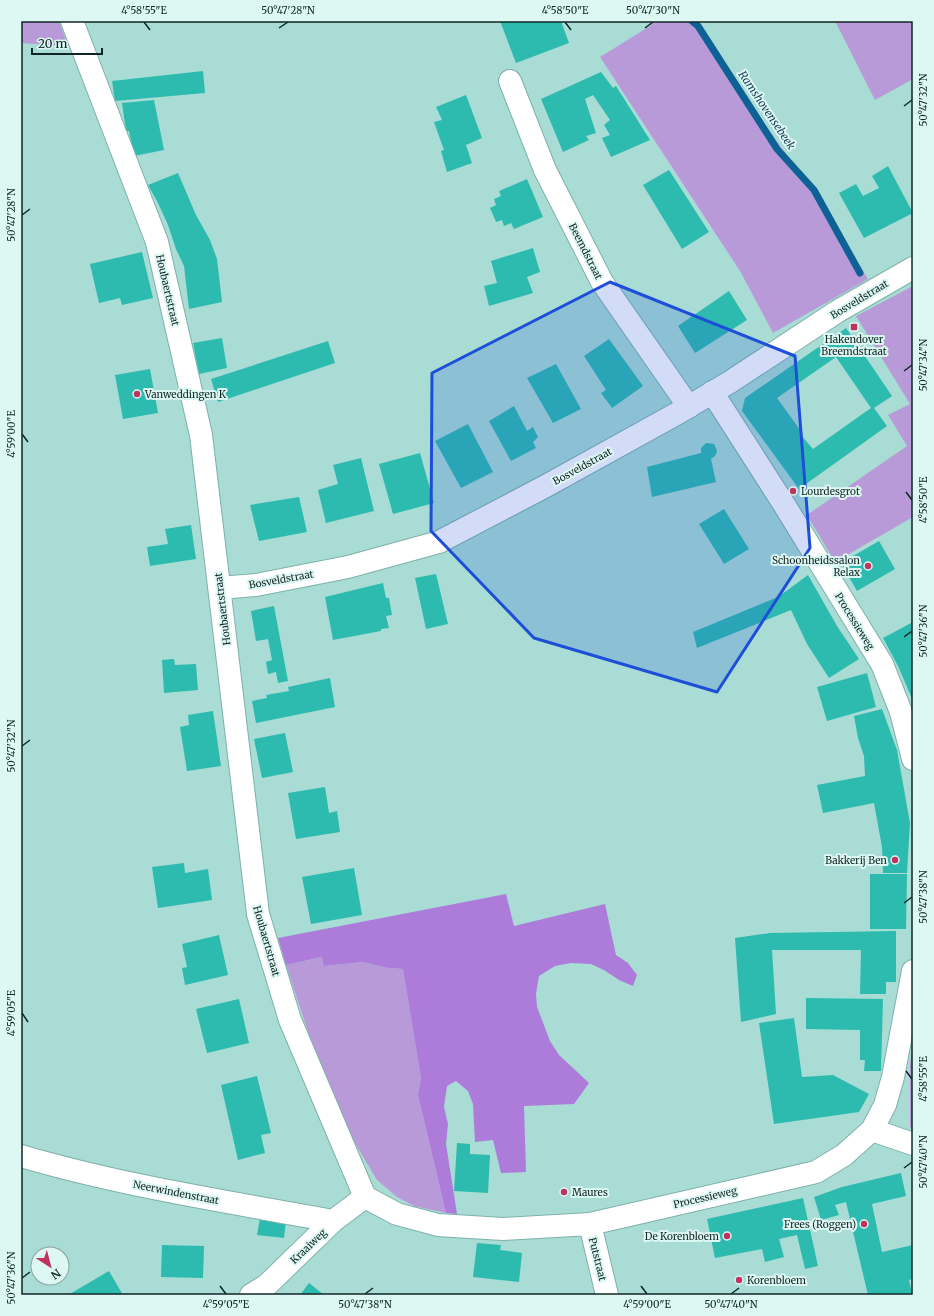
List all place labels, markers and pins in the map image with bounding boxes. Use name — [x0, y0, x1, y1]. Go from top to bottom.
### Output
marker: Hakendover Breemdstraat — [849, 322, 859, 332]
place label: Hakendover Breemdstraat — [821, 333, 887, 358]
place label: Vanweddingen K — [144, 388, 227, 401]
marker: Vanweddingen K — [132, 389, 142, 399]
place label: Lourdesgrot — [801, 485, 860, 498]
marker: Lourdesgrot — [788, 486, 798, 496]
place label: Schoonheidssalon Relax — [772, 554, 860, 579]
marker: Schoonheidssalon Relax — [863, 561, 873, 571]
place label: Bakkerij Ben — [825, 854, 887, 867]
marker: Bakkerij Ben — [890, 855, 900, 865]
place label: Maures — [572, 1186, 608, 1199]
marker: Maures — [559, 1187, 569, 1197]
place label: Frees (Roggen) — [784, 1218, 856, 1231]
marker: Frees (Roggen) — [859, 1219, 869, 1229]
place label: De Korenbloem — [645, 1230, 719, 1243]
marker: De Korenbloem — [722, 1231, 732, 1241]
place label: Korenbloem — [747, 1274, 806, 1287]
marker: Korenbloem — [734, 1275, 744, 1285]

